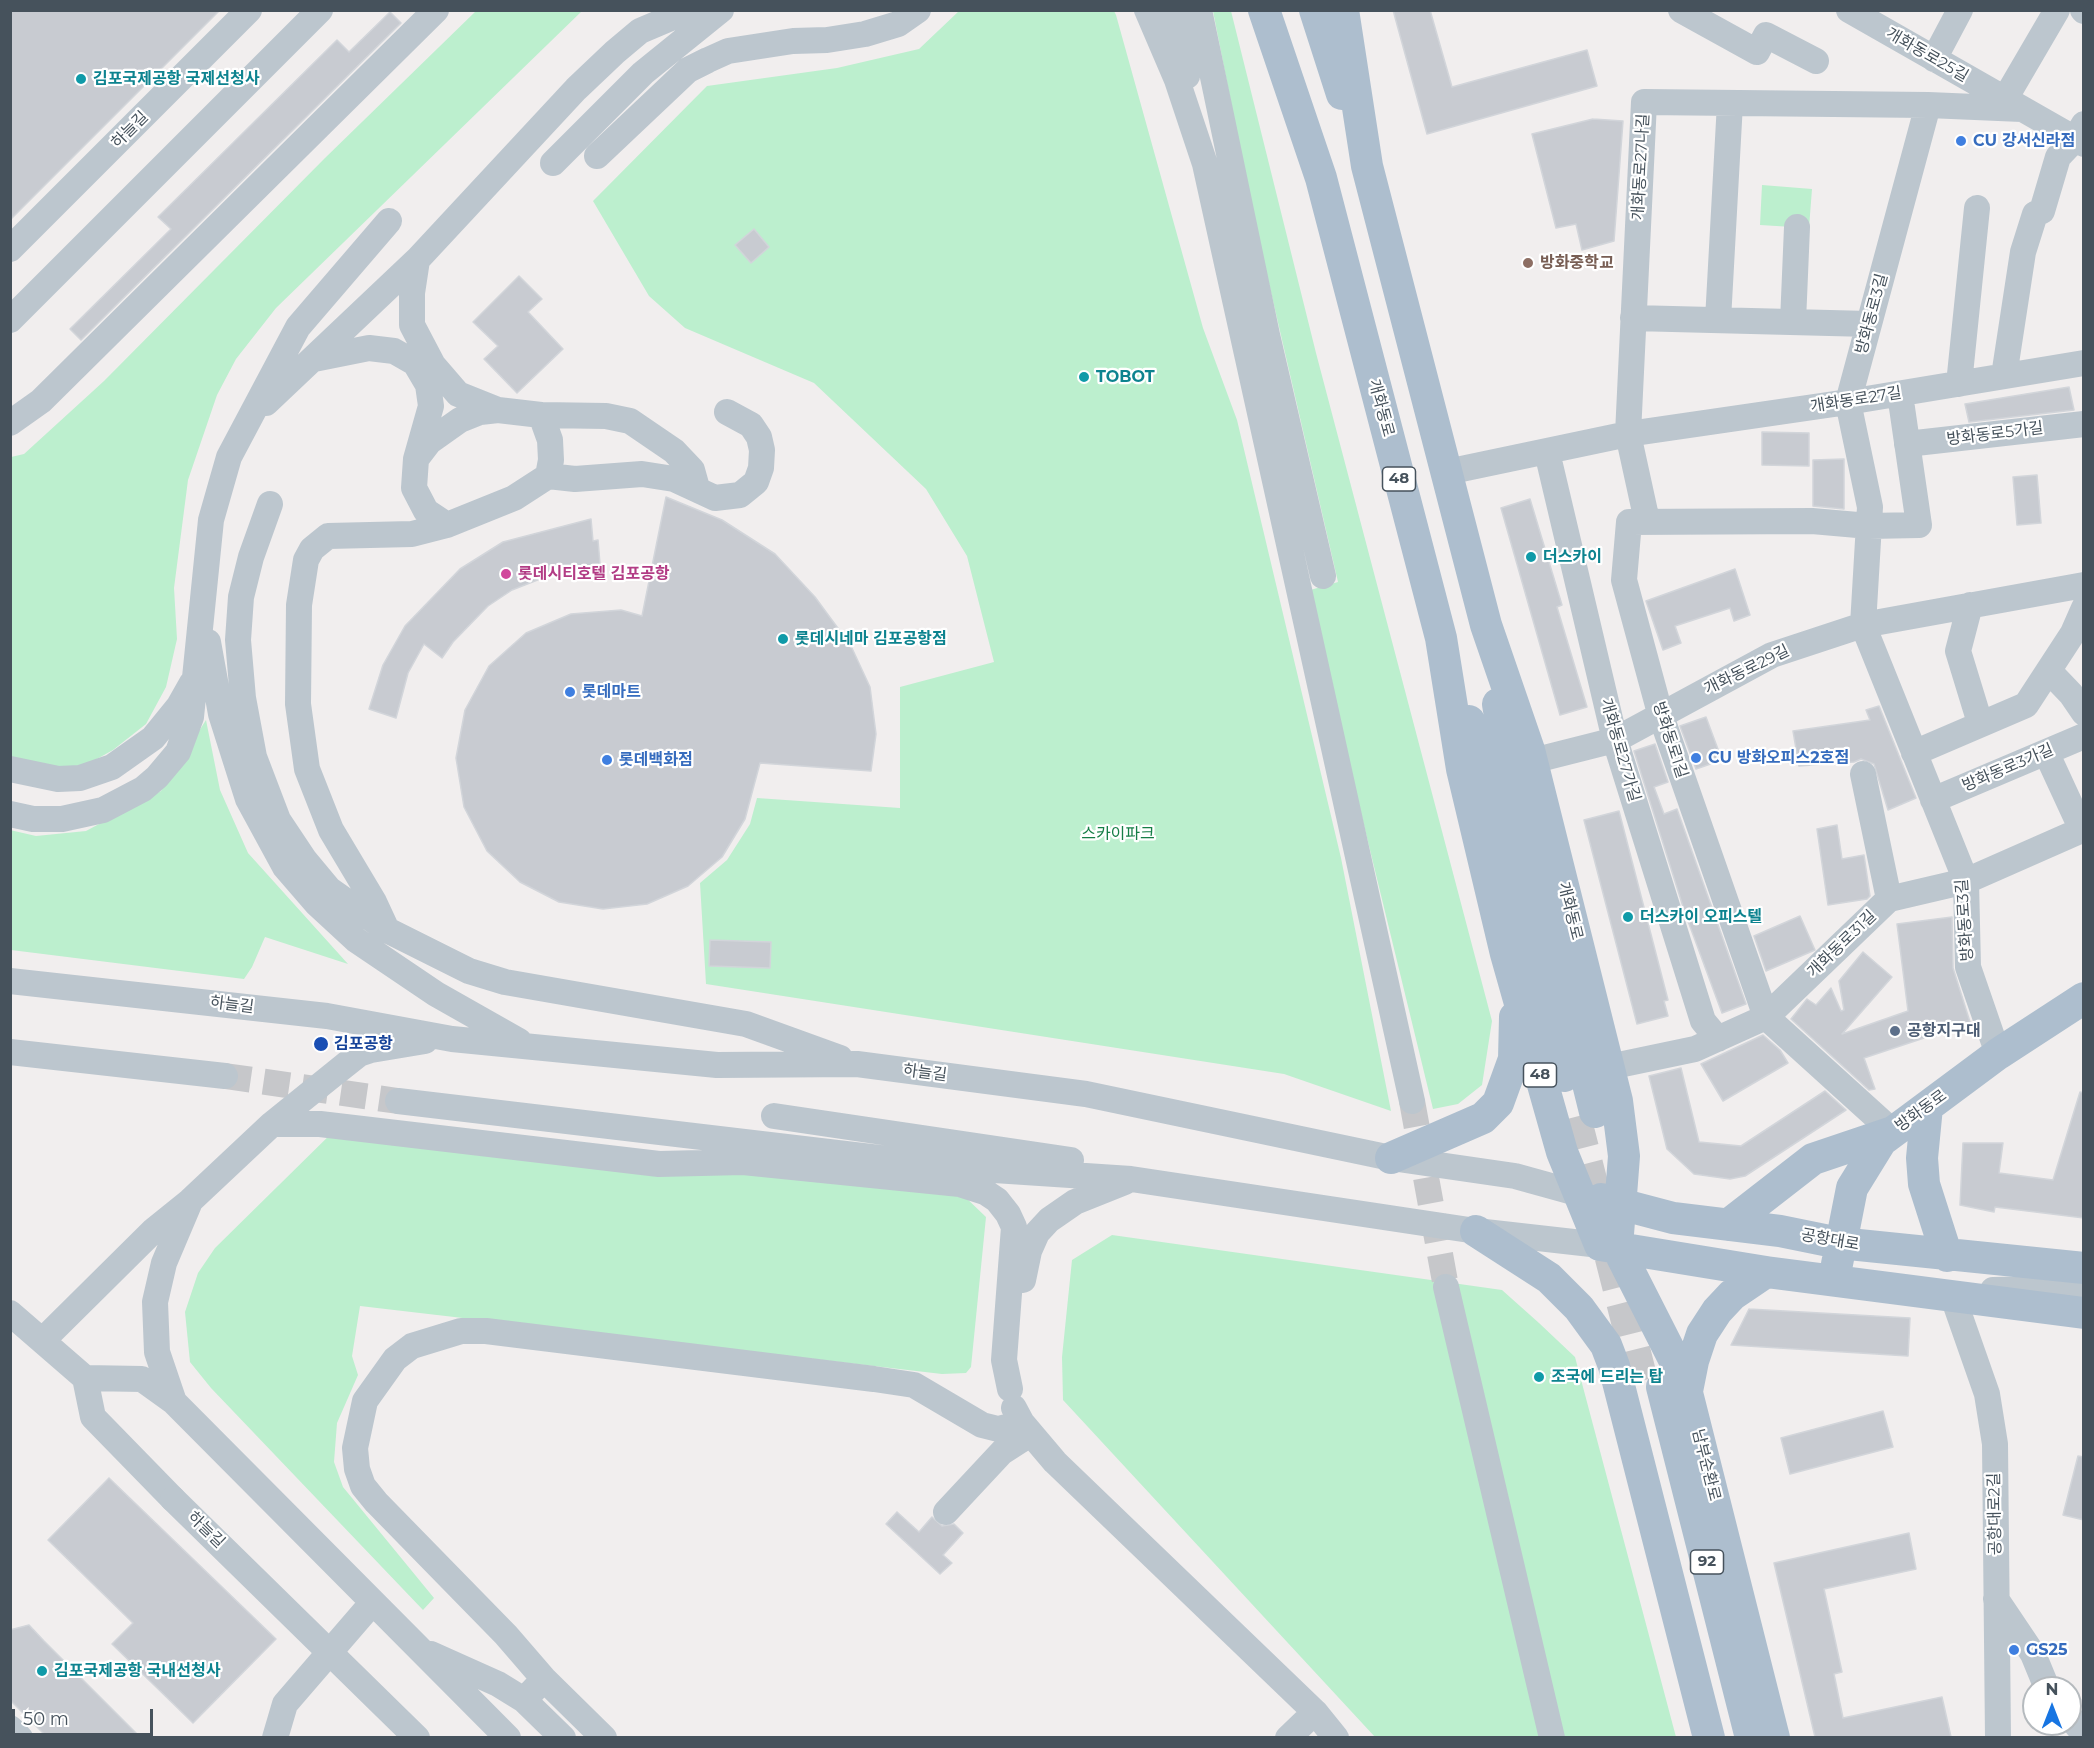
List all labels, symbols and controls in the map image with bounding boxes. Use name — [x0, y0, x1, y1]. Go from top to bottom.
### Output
street label: 개화동로25길 — [1882, 24, 1972, 86]
place label: 김포국제공항 국제선청사 — [93, 69, 259, 89]
marker: 김포국제공항 국제선청사 — [74, 72, 88, 86]
street label: 하늘길 — [108, 108, 152, 152]
street label: 개화동로27나길 — [1629, 113, 1653, 221]
place label: CU 강서신라점 — [1973, 131, 2075, 151]
marker: CU 강서신라점 — [1954, 134, 1968, 148]
place label: 방화중학교 — [1540, 253, 1614, 273]
marker: 방화중학교 — [1521, 256, 1535, 270]
street label: 방화동로3길 — [1852, 272, 1892, 356]
place label: TOBOT — [1096, 367, 1155, 387]
marker: TOBOT — [1077, 370, 1091, 384]
street label: 개화동로 — [1364, 377, 1398, 439]
street label: 개화동로27길 — [1809, 383, 1903, 417]
street label: 방화동로5가길 — [1946, 419, 2044, 449]
road number: 48 — [1382, 467, 1416, 491]
place label: 더스카이 — [1543, 547, 1602, 567]
marker: 더스카이 — [1524, 550, 1538, 564]
place label: 롯데시티호텔 김포공항 — [518, 564, 670, 584]
marker: 롯데시티호텔 김포공항 — [499, 567, 513, 581]
place label: 롯데시네마 김포공항점 — [795, 629, 947, 649]
marker: 롯데시네마 김포공항점 — [776, 632, 790, 646]
street label: 개화동로29길 — [1701, 641, 1793, 699]
place label: 롯데마트 — [582, 682, 641, 702]
marker: 롯데마트 — [563, 685, 577, 699]
street label: 개화동로27가길 — [1596, 696, 1644, 804]
street label: 방화동로1길 — [1649, 699, 1691, 781]
street label: 방화동로3가길 — [1959, 740, 2057, 796]
place label: CU 방화오피스2호점 — [1708, 748, 1849, 768]
place label: 롯데백화점 — [619, 750, 693, 770]
marker: CU 방화오피스2호점 — [1689, 751, 1703, 765]
marker: 롯데백화점 — [600, 753, 614, 767]
park label: 스카이파크 — [1081, 824, 1155, 844]
street label: 방화동로3길 — [1953, 878, 1977, 962]
street label: 개화동로 — [1554, 880, 1586, 942]
street label: 개화동로31길 — [1804, 906, 1880, 982]
place label: 더스카이 오피스텔 — [1640, 907, 1762, 927]
marker: 더스카이 오피스텔 — [1621, 910, 1635, 924]
street label: 하늘길 — [209, 993, 255, 1017]
place label: 공항지구대 — [1907, 1021, 1981, 1041]
marker: 공항지구대 — [1888, 1024, 1902, 1038]
place label: 김포공항 — [334, 1034, 393, 1054]
marker: 김포공항 — [312, 1035, 330, 1053]
street label: 하늘길 — [902, 1061, 948, 1085]
road number: 48 — [1524, 1063, 1556, 1087]
street label: 방화동로 — [1892, 1086, 1950, 1136]
street label: 공항대로 — [1799, 1225, 1861, 1255]
place label: 조국에 드리는 탑 — [1551, 1367, 1663, 1387]
marker: 조국에 드리는 탑 — [1532, 1370, 1546, 1384]
street label: 남부순환로 — [1688, 1427, 1724, 1503]
street label: 공항대로2길 — [1985, 1472, 2005, 1556]
street label: 하늘길 — [183, 1508, 229, 1552]
road number: 92 — [1690, 1550, 1724, 1574]
place label: GS25 — [2026, 1640, 2068, 1660]
marker: GS25 — [2007, 1643, 2021, 1657]
place label: 김포국제공항 국내선청사 — [54, 1661, 220, 1681]
marker: 김포국제공항 국내선청사 — [35, 1664, 49, 1678]
north arrow — [2022, 1676, 2082, 1736]
text: N — [2046, 1680, 2058, 1699]
scale bar — [15, 1697, 156, 1735]
text: 50 m — [23, 1708, 69, 1730]

